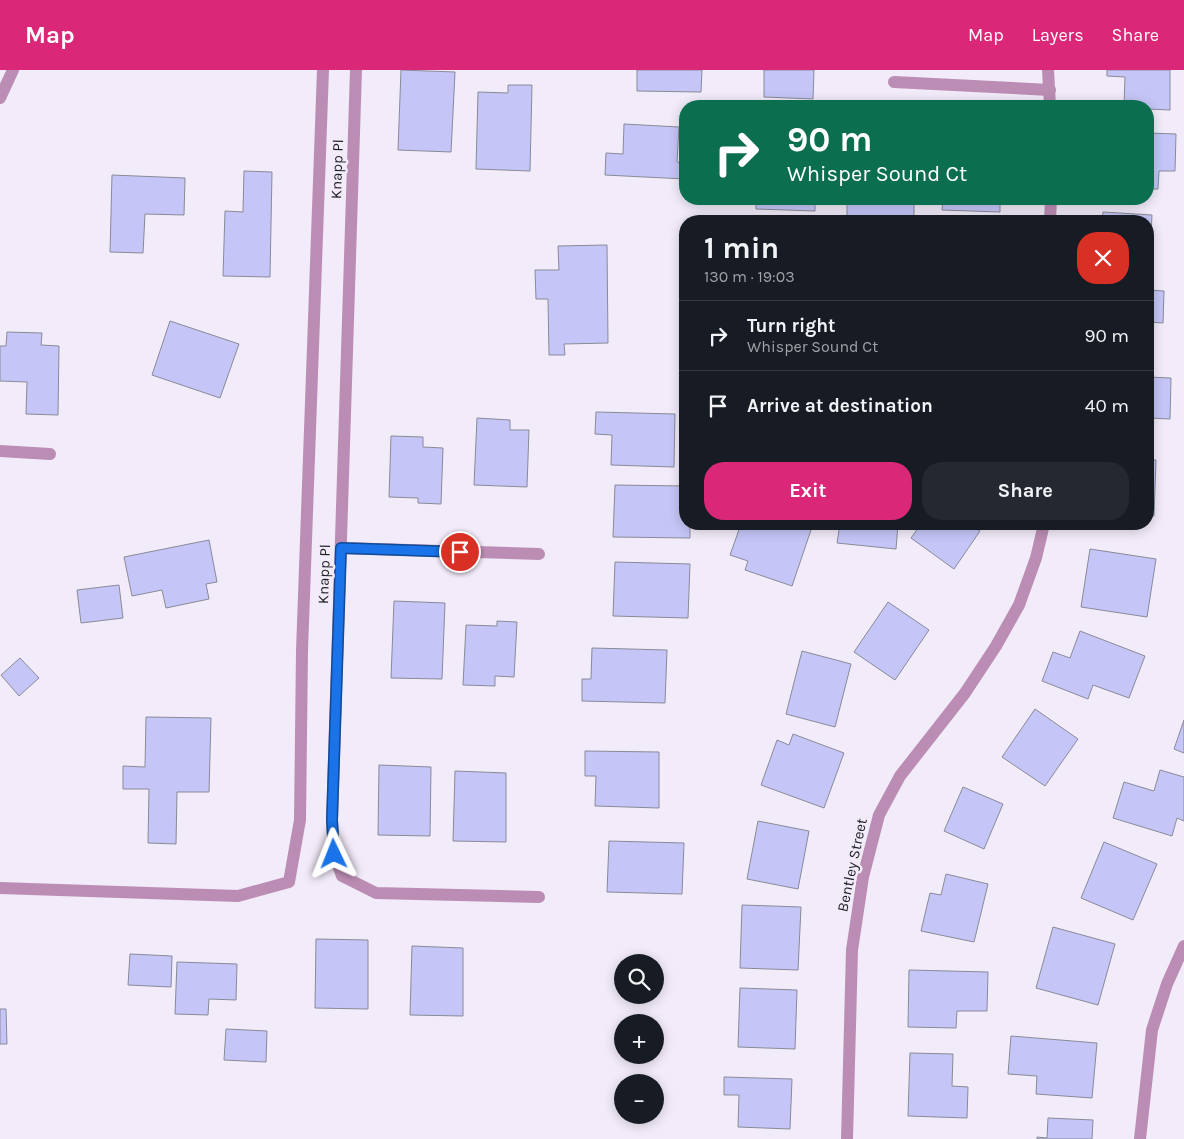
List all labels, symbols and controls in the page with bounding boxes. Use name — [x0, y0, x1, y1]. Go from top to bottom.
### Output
text: Map — [25, 21, 75, 49]
text: Map — [968, 24, 1004, 46]
text: Layers — [1032, 24, 1084, 46]
text: Share — [1112, 24, 1159, 46]
text: 90 m — [787, 119, 873, 160]
icon: right — [704, 120, 769, 185]
street label: Knapp Pl — [327, 139, 347, 199]
text: Whisper Sound Ct — [787, 161, 967, 187]
text: 1 min — [704, 230, 779, 266]
button: close — [1077, 232, 1129, 284]
text: 130 m · 19:03 — [704, 267, 795, 286]
text: Turn right — [747, 315, 836, 337]
icon: right — [704, 322, 732, 350]
text: 90 m — [1084, 325, 1129, 347]
text: Whisper Sound Ct — [747, 337, 878, 356]
icon: arrive — [704, 392, 732, 420]
text: Arrive at destination — [747, 395, 933, 417]
text: 40 m — [1085, 395, 1129, 417]
button: Exit — [704, 462, 912, 520]
button: Share — [922, 462, 1129, 520]
pin — [439, 531, 481, 573]
icon: arrive — [446, 538, 474, 566]
street label: Knapp Pl — [314, 544, 334, 604]
street label: Bentley Street — [833, 816, 871, 914]
position arrow — [307, 827, 359, 879]
map controls — [614, 954, 664, 1124]
button: search — [614, 954, 664, 1004]
button: + — [614, 1014, 664, 1064]
button: − — [614, 1074, 664, 1124]

